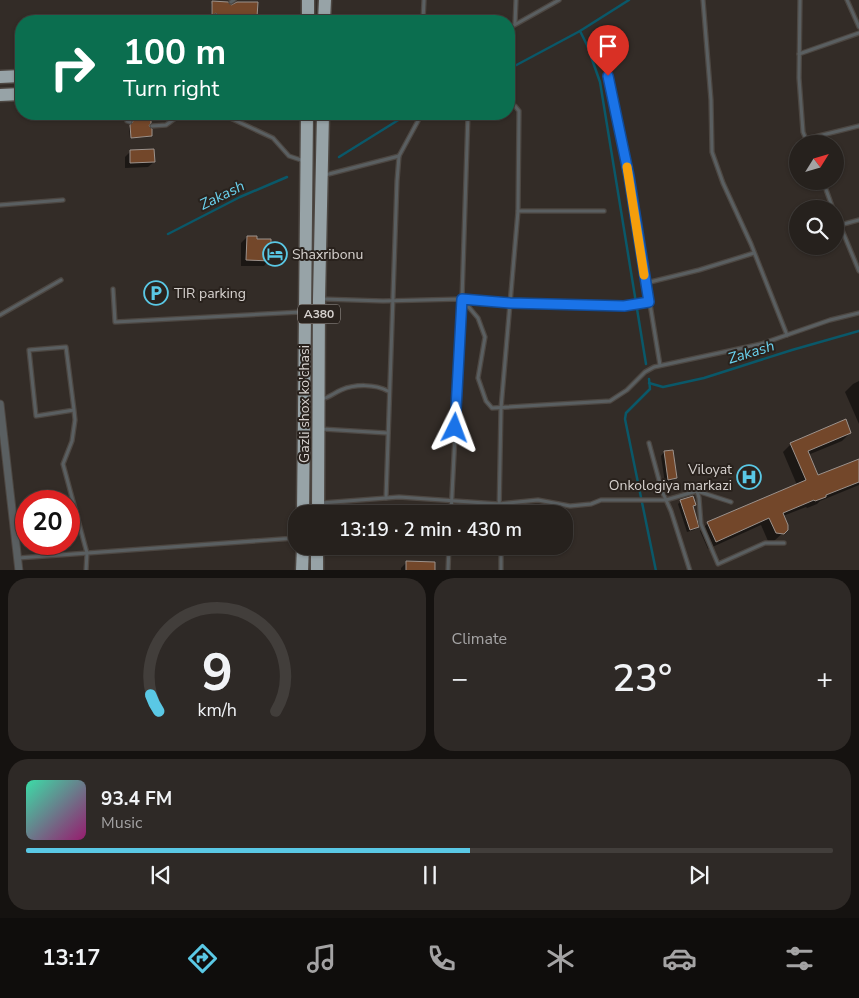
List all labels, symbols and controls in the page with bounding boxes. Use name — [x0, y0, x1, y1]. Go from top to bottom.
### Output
pin — [587, 25, 629, 76]
text: 100 m — [123, 29, 226, 76]
icon: arrive — [594, 32, 622, 60]
icon: right — [40, 35, 105, 100]
text: Turn right — [123, 74, 219, 104]
north arrow — [789, 135, 844, 190]
map controls — [789, 135, 844, 255]
water label: Zakash — [196, 176, 248, 214]
button: search — [789, 200, 844, 255]
hotel icon: Shaxribonu — [262, 241, 288, 267]
place label: Shaxribonu — [292, 245, 363, 264]
parking icon: TIR parking — [143, 280, 169, 306]
place label: TIR parking — [174, 284, 246, 303]
road number: A380 — [298, 304, 340, 324]
water label: Zakash — [725, 335, 777, 369]
street label: Gazli shox ko'chasi — [295, 345, 314, 463]
position arrow — [428, 401, 480, 453]
place label: Viloyat Onkologiya markazi — [609, 460, 732, 495]
hospital icon: Viloyat Onkologiya markazi — [736, 464, 762, 490]
speed limit sign: 20 — [15, 490, 80, 555]
text: 13:19 · 2 min · 430 m — [339, 517, 522, 543]
text: Climate — [452, 628, 507, 650]
text: 9 — [201, 637, 232, 708]
text: 23° — [612, 653, 672, 704]
text: − — [452, 660, 468, 698]
text: + — [816, 660, 833, 698]
text: km/h — [197, 698, 236, 722]
text: 93.4 FM — [101, 786, 172, 812]
text: Music — [101, 812, 142, 834]
icon: previous — [147, 861, 175, 889]
icon: pause — [416, 861, 444, 889]
icon: next — [685, 861, 713, 889]
icon: directions — [185, 941, 220, 976]
icon: music — [304, 941, 339, 976]
icon: phone — [424, 941, 459, 976]
icon: climate — [543, 941, 578, 976]
icon: car — [662, 941, 697, 976]
icon: filters — [782, 941, 817, 976]
text: 13:17 — [42, 943, 100, 973]

